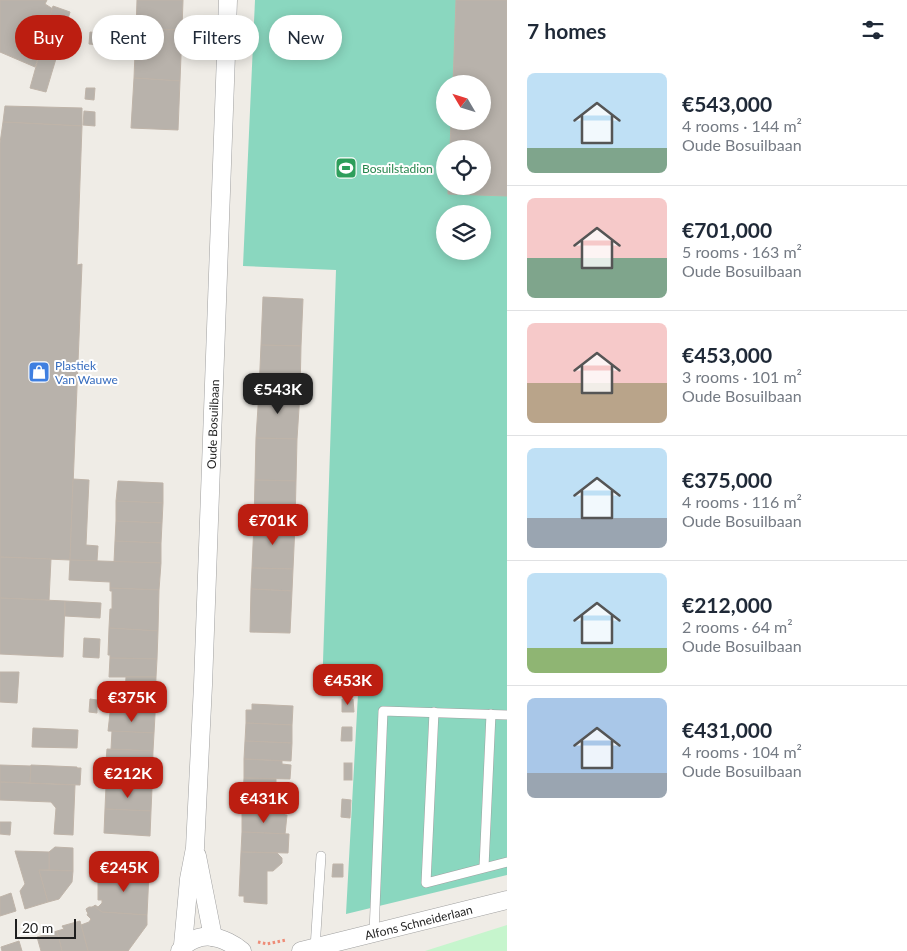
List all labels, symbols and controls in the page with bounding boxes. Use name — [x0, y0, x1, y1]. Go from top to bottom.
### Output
chip: Buy — [15, 15, 82, 60]
chip: Rent — [92, 15, 164, 60]
chip: Filters — [174, 15, 259, 60]
chip: New — [269, 15, 342, 60]
icon: filters — [859, 16, 887, 44]
text: 7 homes — [527, 18, 606, 43]
north arrow — [436, 75, 491, 130]
map controls — [436, 75, 491, 260]
text: €543,000 — [682, 91, 772, 116]
icon: home — [567, 93, 627, 153]
text: 4 rooms · 144 m² — [682, 116, 802, 135]
text: Oude Bosuilbaan — [682, 135, 802, 154]
button: locate — [436, 140, 491, 195]
sports icon: Bosuilstadion — [334, 156, 358, 180]
place label: Bosuilstadion — [362, 161, 433, 176]
button: layers — [436, 205, 491, 260]
text: €701,000 — [682, 217, 772, 242]
icon: home — [567, 218, 627, 278]
text: 5 rooms · 163 m² — [682, 242, 802, 261]
text: Oude Bosuilbaan — [682, 261, 802, 280]
text: €453,000 — [682, 342, 772, 367]
icon: home — [567, 343, 627, 403]
place label: Plastiek Van Wauwe — [55, 358, 118, 387]
shop icon: Plastiek Van Wauwe — [27, 360, 51, 384]
text: 3 rooms · 101 m² — [682, 367, 802, 386]
pin: €543K — [243, 372, 313, 415]
street label: Oude Bosuilbaan — [203, 379, 222, 469]
text: €543K — [254, 379, 302, 398]
text: Oude Bosuilbaan — [682, 386, 802, 405]
text: €375,000 — [682, 467, 772, 492]
icon: home — [567, 468, 627, 528]
text: 4 rooms · 116 m² — [682, 492, 802, 511]
pin: €701K — [238, 504, 308, 546]
text: €701K — [249, 510, 297, 529]
text: Oude Bosuilbaan — [682, 511, 802, 530]
text: €212,000 — [682, 592, 772, 617]
icon: home — [567, 593, 627, 653]
text: 2 rooms · 64 m² — [682, 617, 793, 636]
text: Oude Bosuilbaan — [682, 636, 802, 655]
pin: €453K — [313, 664, 383, 706]
text: €453K — [324, 670, 372, 689]
pin: €375K — [97, 680, 167, 723]
text: €375K — [108, 687, 156, 706]
text: €431,000 — [682, 717, 772, 742]
icon: home — [567, 718, 627, 778]
text: 4 rooms · 104 m² — [682, 742, 802, 761]
pin: €212K — [93, 756, 163, 799]
text: Oude Bosuilbaan — [682, 761, 802, 780]
text: €212K — [104, 763, 152, 782]
pin: €431K — [229, 782, 299, 824]
text: €431K — [240, 788, 288, 807]
pin: €245K — [89, 850, 159, 893]
text: €245K — [100, 857, 148, 876]
street label: Alfons Schneiderlaan — [363, 901, 474, 942]
scale bar — [15, 916, 76, 939]
text: 20 m — [22, 919, 53, 936]

